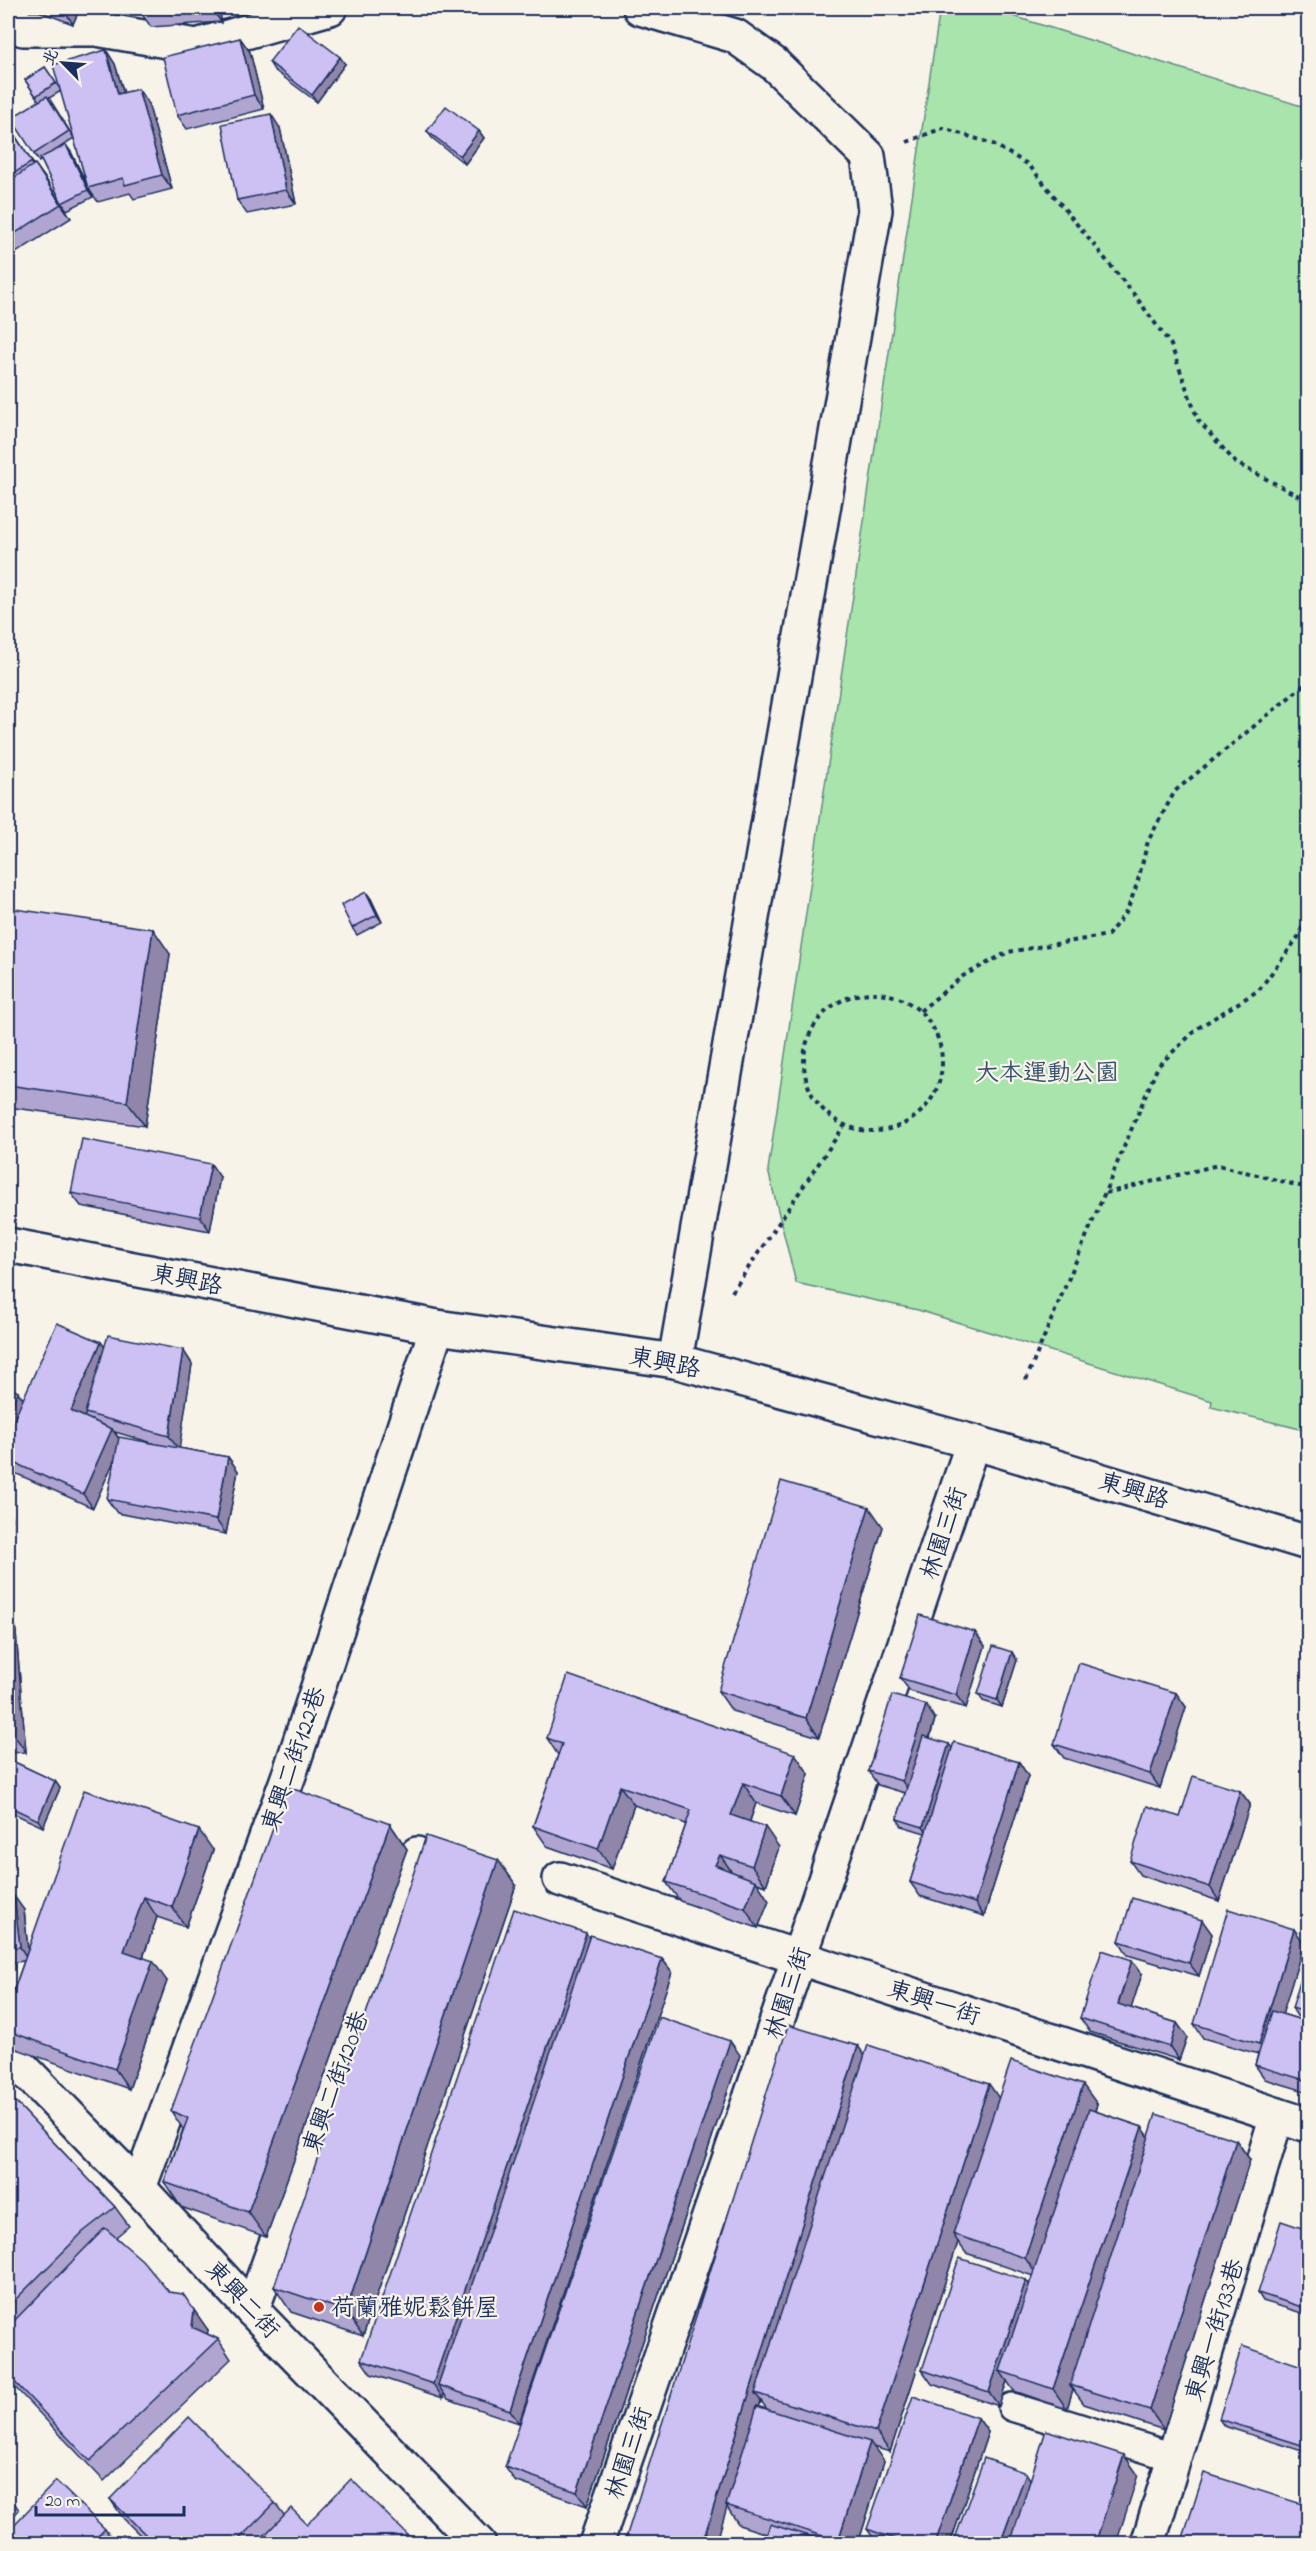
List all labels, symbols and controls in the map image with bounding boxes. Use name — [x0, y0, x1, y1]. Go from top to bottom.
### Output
north arrow — [33, 33, 93, 93]
text: 北 — [37, 45, 65, 70]
park label: 大本運動公園 — [975, 1057, 1119, 1092]
street label: 東興路 — [148, 1257, 225, 1306]
street label: 東興路 — [626, 1340, 703, 1389]
street label: 東興路 — [1094, 1465, 1173, 1520]
street label: 林園三街 — [913, 1483, 978, 1585]
street label: 東興二街122巷 — [254, 1682, 337, 1837]
street label: 林園三街 — [757, 1943, 822, 2045]
street label: 東興一街 — [882, 1973, 984, 2036]
street label: 東興二街120巷 — [295, 2006, 379, 2159]
street label: 東興二街 — [196, 2254, 287, 2348]
street label: 東興一街133巷 — [1178, 2255, 1255, 2406]
place label: 荷蘭雅妮鬆餅屋 — [331, 2292, 499, 2327]
marker: 荷蘭雅妮鬆餅屋 — [312, 2300, 326, 2314]
street label: 林園三街 — [598, 2403, 663, 2505]
scale bar — [36, 2479, 184, 2517]
text: 20 m — [45, 2489, 80, 2515]

